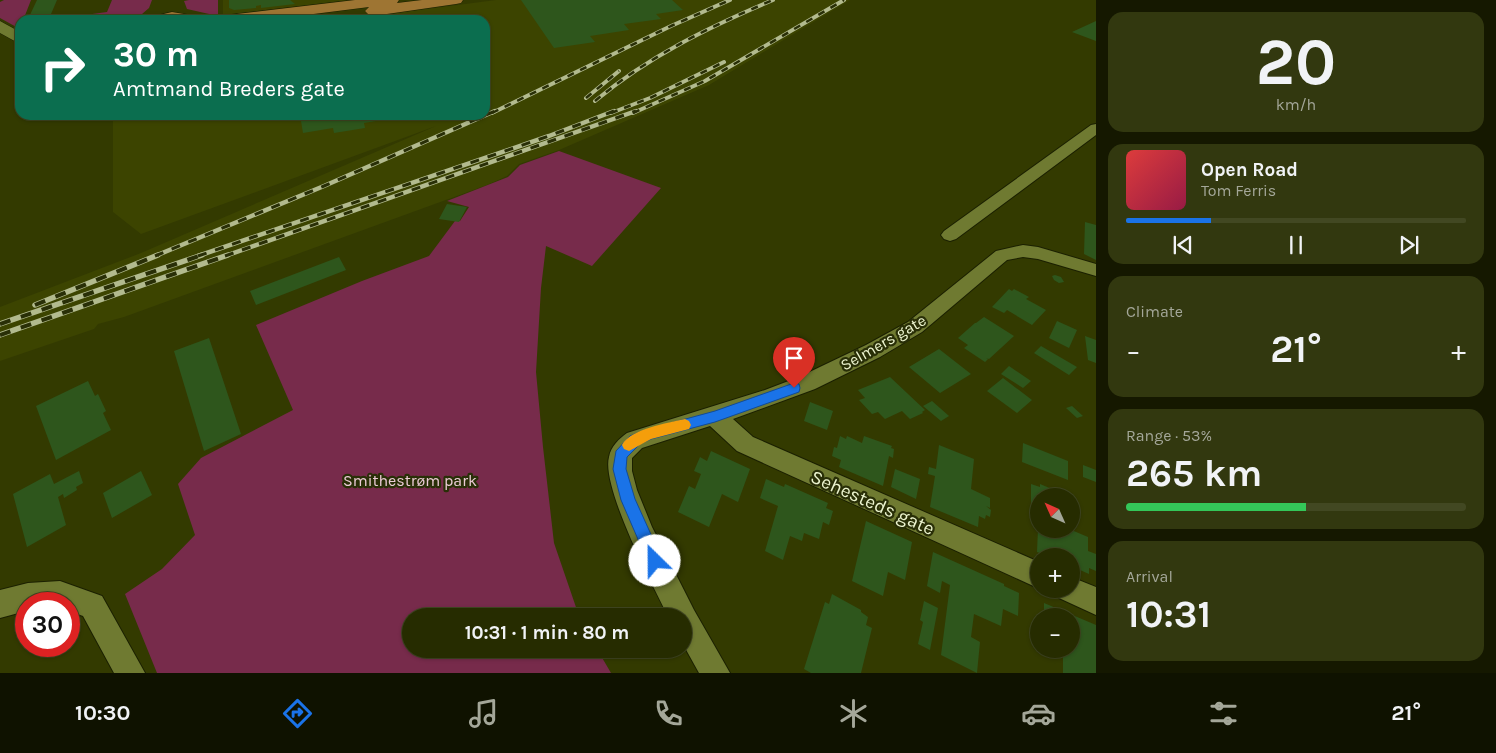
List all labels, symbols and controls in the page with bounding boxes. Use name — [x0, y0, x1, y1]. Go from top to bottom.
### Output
text: 20 — [1256, 24, 1336, 100]
text: 30 m — [113, 34, 199, 75]
icon: right — [30, 35, 95, 100]
text: Amtmand Breders gate — [113, 76, 345, 102]
text: km/h — [1276, 95, 1316, 114]
text: Open Road — [1201, 159, 1298, 181]
text: Tom Ferris — [1201, 181, 1276, 200]
icon: previous — [1169, 231, 1197, 259]
icon: pause — [1282, 231, 1310, 259]
icon: next — [1395, 231, 1423, 259]
text: Climate — [1126, 302, 1183, 321]
street label: Selmers gate — [837, 310, 929, 375]
text: 21° — [1270, 327, 1322, 372]
text: − — [1126, 334, 1141, 367]
text: + — [1451, 334, 1466, 367]
pin — [773, 337, 815, 388]
icon: arrive — [780, 344, 808, 372]
text: Range · 53% — [1126, 426, 1212, 445]
text: 265 km — [1126, 451, 1262, 496]
street label: Sehesteds gate — [807, 466, 938, 540]
park label: Smithestrøm park — [343, 471, 477, 490]
north arrow — [1030, 488, 1080, 538]
map controls — [1030, 488, 1080, 658]
position arrow — [628, 534, 680, 586]
button: + — [1030, 548, 1080, 598]
text: Arrival — [1126, 567, 1173, 586]
speed limit sign: 30 — [15, 592, 80, 657]
text: 10:31 — [1126, 592, 1211, 637]
button: − — [1030, 608, 1080, 658]
text: 10:31 · 1 min · 80 m — [465, 622, 629, 644]
icon: directions — [280, 696, 315, 731]
icon: music — [466, 696, 501, 731]
icon: phone — [651, 696, 686, 731]
icon: climate — [836, 696, 871, 731]
icon: car — [1021, 696, 1056, 731]
icon: filters — [1206, 696, 1241, 731]
text: 10:30 — [75, 700, 130, 726]
text: 21° — [1391, 700, 1421, 726]

